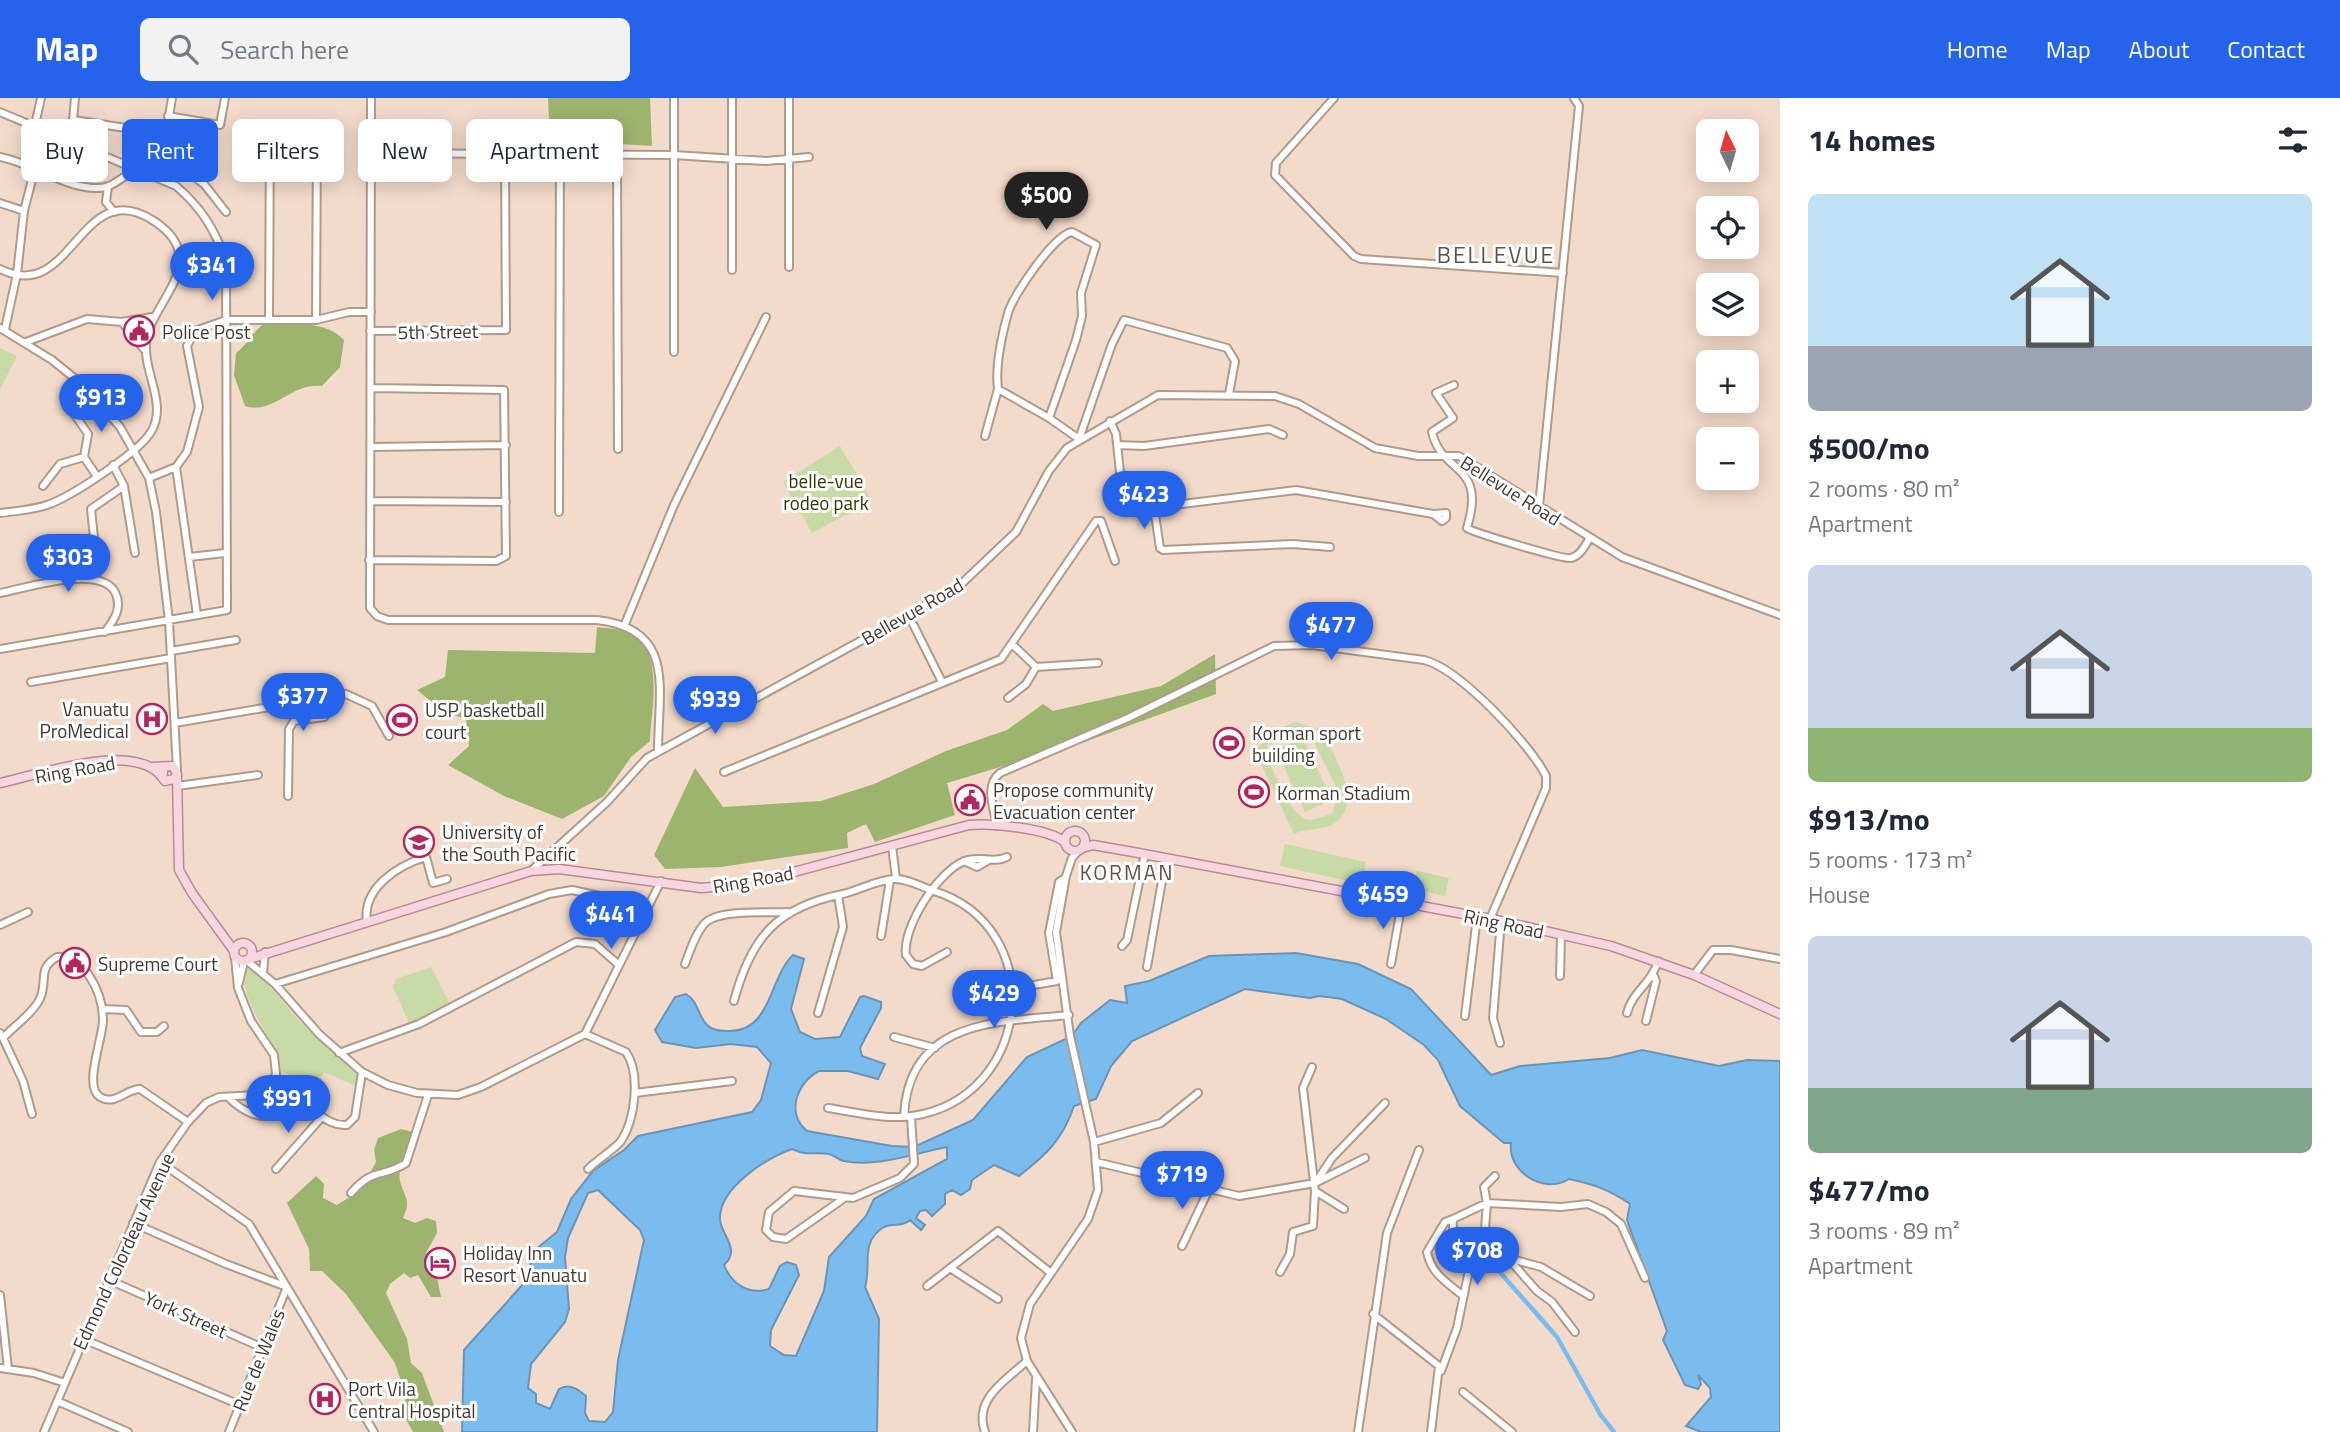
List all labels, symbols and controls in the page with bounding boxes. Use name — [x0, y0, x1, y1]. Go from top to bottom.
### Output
search box — [140, 18, 630, 81]
text: Map — [35, 24, 98, 74]
icon: search — [164, 30, 202, 68]
text: Search here — [220, 30, 349, 69]
text: Home — [1947, 31, 2008, 67]
text: Map — [2046, 31, 2091, 67]
text: About — [2129, 31, 2189, 67]
text: Contact — [2227, 31, 2305, 67]
text: 14 homes — [1808, 117, 1935, 163]
chip: Buy — [21, 119, 108, 182]
chip: Rent — [122, 119, 218, 182]
chip: Filters — [232, 119, 344, 182]
chip: New — [358, 119, 452, 182]
chip: Apartment — [466, 119, 623, 182]
north arrow — [1696, 119, 1759, 182]
map controls — [1696, 119, 1759, 490]
icon: filters — [2274, 121, 2312, 159]
pin: $500 — [1005, 172, 1087, 232]
text: $500 — [1020, 177, 1072, 212]
button: locate — [1696, 196, 1759, 259]
district label: BELLEVUE — [1437, 237, 1555, 272]
icon: home — [1997, 240, 2123, 366]
pin: $341 — [171, 242, 253, 302]
text: $341 — [186, 247, 238, 282]
button: layers — [1696, 273, 1759, 336]
public building icon: Police Post — [122, 314, 156, 348]
street label: 5th Street — [397, 316, 479, 346]
place label: Police Post — [162, 317, 251, 346]
button: + — [1696, 350, 1759, 413]
pin: $913 — [60, 374, 142, 434]
text: $913 — [75, 379, 127, 414]
text: $500/mo — [1808, 425, 1930, 471]
button: − — [1696, 427, 1759, 490]
street label: Bellevue Road — [1455, 448, 1567, 532]
park label: belle-vue rodeo park — [783, 466, 869, 517]
text: 2 rooms · 80 m² — [1808, 471, 1959, 506]
pin: $423 — [1103, 472, 1185, 531]
text: $423 — [1118, 476, 1170, 511]
text: Apartment — [1808, 506, 1913, 541]
pin: $303 — [27, 534, 109, 594]
text: $303 — [42, 539, 94, 574]
street label: Bellevue Road — [856, 570, 968, 652]
pin: $477 — [1290, 602, 1372, 662]
text: $477 — [1305, 607, 1357, 642]
icon: home — [1997, 611, 2123, 737]
pin: $377 — [262, 674, 344, 733]
pin: $939 — [674, 676, 756, 736]
text: $377 — [277, 678, 329, 713]
text: $939 — [689, 681, 741, 716]
place label: Vanuatu ProMedical — [40, 694, 129, 745]
place label: USP basketball court — [425, 695, 545, 746]
hospital icon: Vanuatu ProMedical — [135, 702, 169, 736]
sports icon: USP basketball court — [385, 703, 419, 737]
place label: Korman sport building — [1252, 718, 1361, 769]
sports icon: Korman sport building — [1212, 726, 1246, 760]
street label: Ring Road — [33, 748, 117, 790]
place label: Propose community Evacuation center — [993, 775, 1154, 826]
sports icon: Korman Stadium — [1237, 775, 1271, 809]
place label: Korman Stadium — [1277, 778, 1410, 807]
public building icon: Propose community Evacuation center — [953, 783, 987, 817]
text: $913/mo — [1808, 796, 1930, 842]
place label: University of the South Pacific — [442, 817, 576, 868]
school or university icon: University of the South Pacific — [402, 825, 436, 859]
text: 5 rooms · 173 m² — [1808, 842, 1972, 877]
district label: KORMAN — [1080, 856, 1174, 888]
street label: Ring Road — [711, 858, 795, 900]
pin: $459 — [1342, 872, 1424, 931]
text: $459 — [1357, 876, 1409, 911]
text: House — [1808, 877, 1870, 912]
pin: $441 — [570, 892, 652, 951]
text: $441 — [585, 896, 637, 931]
street label: Ring Road — [1461, 900, 1547, 946]
public building icon: Supreme Court — [58, 946, 92, 980]
place label: Supreme Court — [98, 949, 218, 978]
pin: $429 — [953, 970, 1035, 1030]
text: $429 — [968, 975, 1020, 1010]
icon: home — [1997, 982, 2123, 1108]
pin: $991 — [247, 1076, 329, 1135]
text: $991 — [262, 1080, 314, 1115]
street label: Edmond Colordeau Avenue — [65, 1148, 181, 1354]
pin: $719 — [1141, 1152, 1223, 1211]
text: $719 — [1156, 1156, 1208, 1191]
text: $477/mo — [1808, 1167, 1930, 1213]
text: 3 rooms · 89 m² — [1808, 1213, 1959, 1248]
pin: $708 — [1436, 1228, 1518, 1287]
text: $708 — [1451, 1232, 1503, 1267]
place label: Holiday Inn Resort Vanuatu — [463, 1238, 587, 1289]
hotel icon: Holiday Inn Resort Vanuatu — [423, 1246, 457, 1280]
text: Apartment — [1808, 1248, 1913, 1283]
street label: York Street — [140, 1283, 232, 1345]
street label: Rue de Wales — [224, 1304, 292, 1416]
place label: Port Vila Central Hospital — [348, 1374, 476, 1425]
hospital icon: Port Vila Central Hospital — [308, 1382, 342, 1416]

